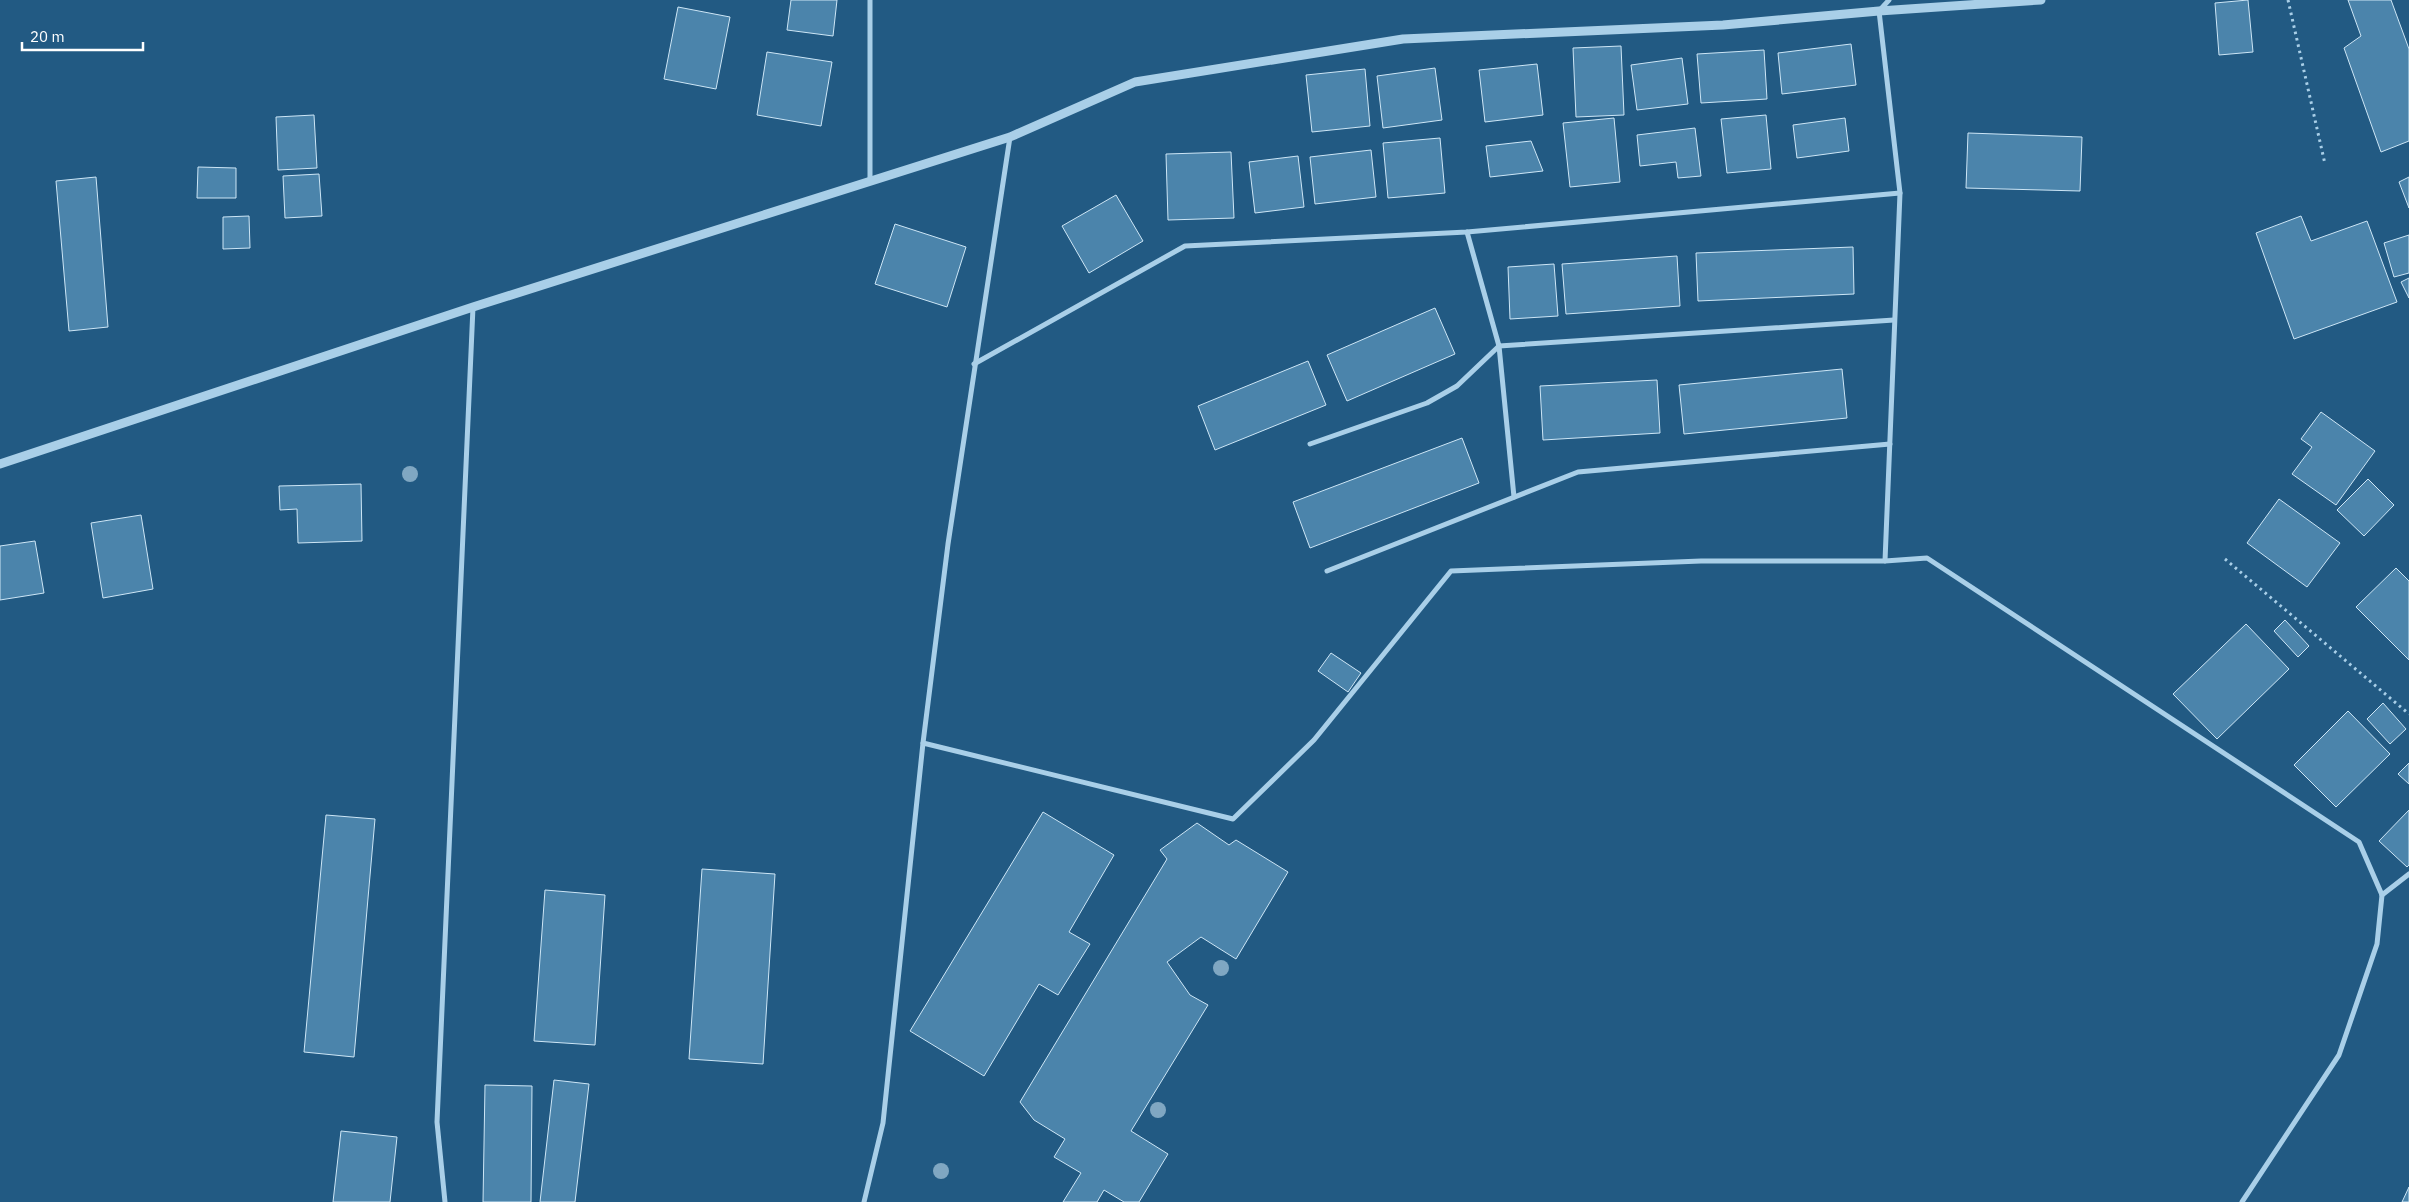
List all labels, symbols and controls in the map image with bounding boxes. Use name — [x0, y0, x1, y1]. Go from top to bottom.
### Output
scale bar — [22, 20, 144, 52]
text: 20 m — [30, 27, 65, 46]

